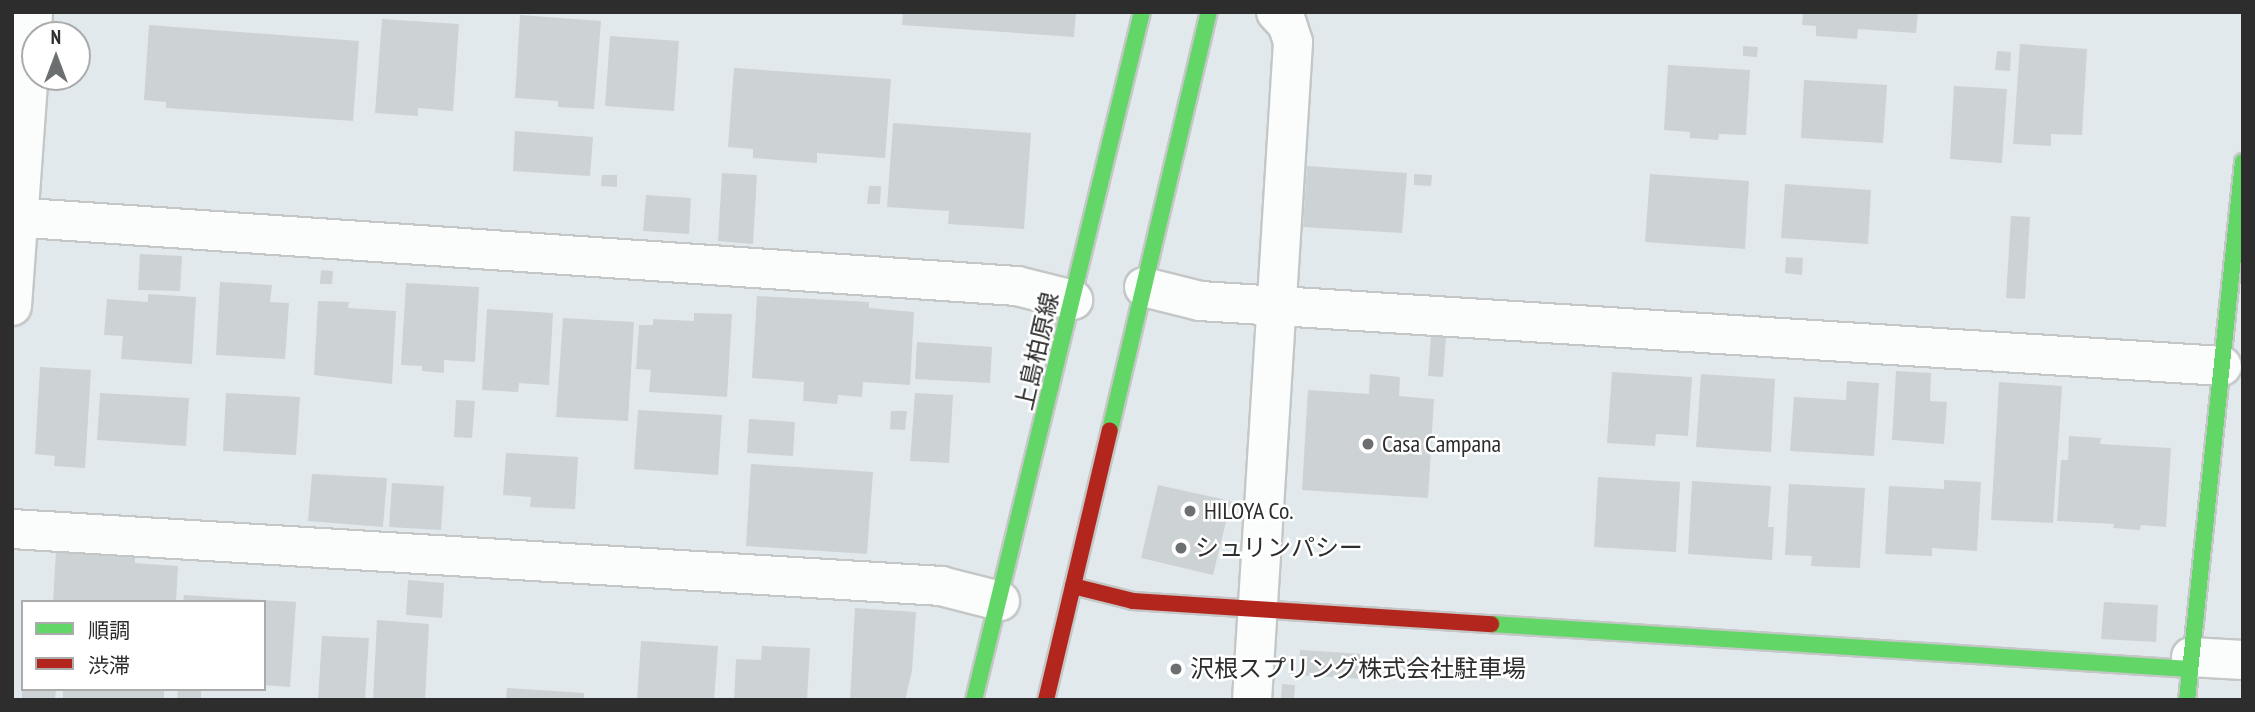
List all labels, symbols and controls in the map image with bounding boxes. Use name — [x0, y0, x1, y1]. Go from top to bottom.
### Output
north arrow — [21, 21, 91, 91]
text: N — [51, 25, 61, 49]
street label: 上島柏原線 — [1009, 289, 1065, 413]
place label: Casa Campana — [1382, 430, 1501, 458]
marker: Casa Campana — [1360, 436, 1376, 452]
place label: HILOYA Co. — [1204, 497, 1294, 525]
marker: HILOYA Co. — [1182, 503, 1198, 519]
place label: シュリンパシー — [1195, 534, 1363, 562]
marker: シュリンパシー — [1173, 540, 1189, 556]
legend — [21, 600, 266, 691]
text: 順調 — [88, 617, 130, 644]
text: 渋滞 — [88, 652, 130, 679]
place label: 沢根スプリング株式会社駐車場 — [1190, 655, 1526, 683]
marker: 沢根スプリング株式会社駐車場 — [1168, 661, 1184, 677]

